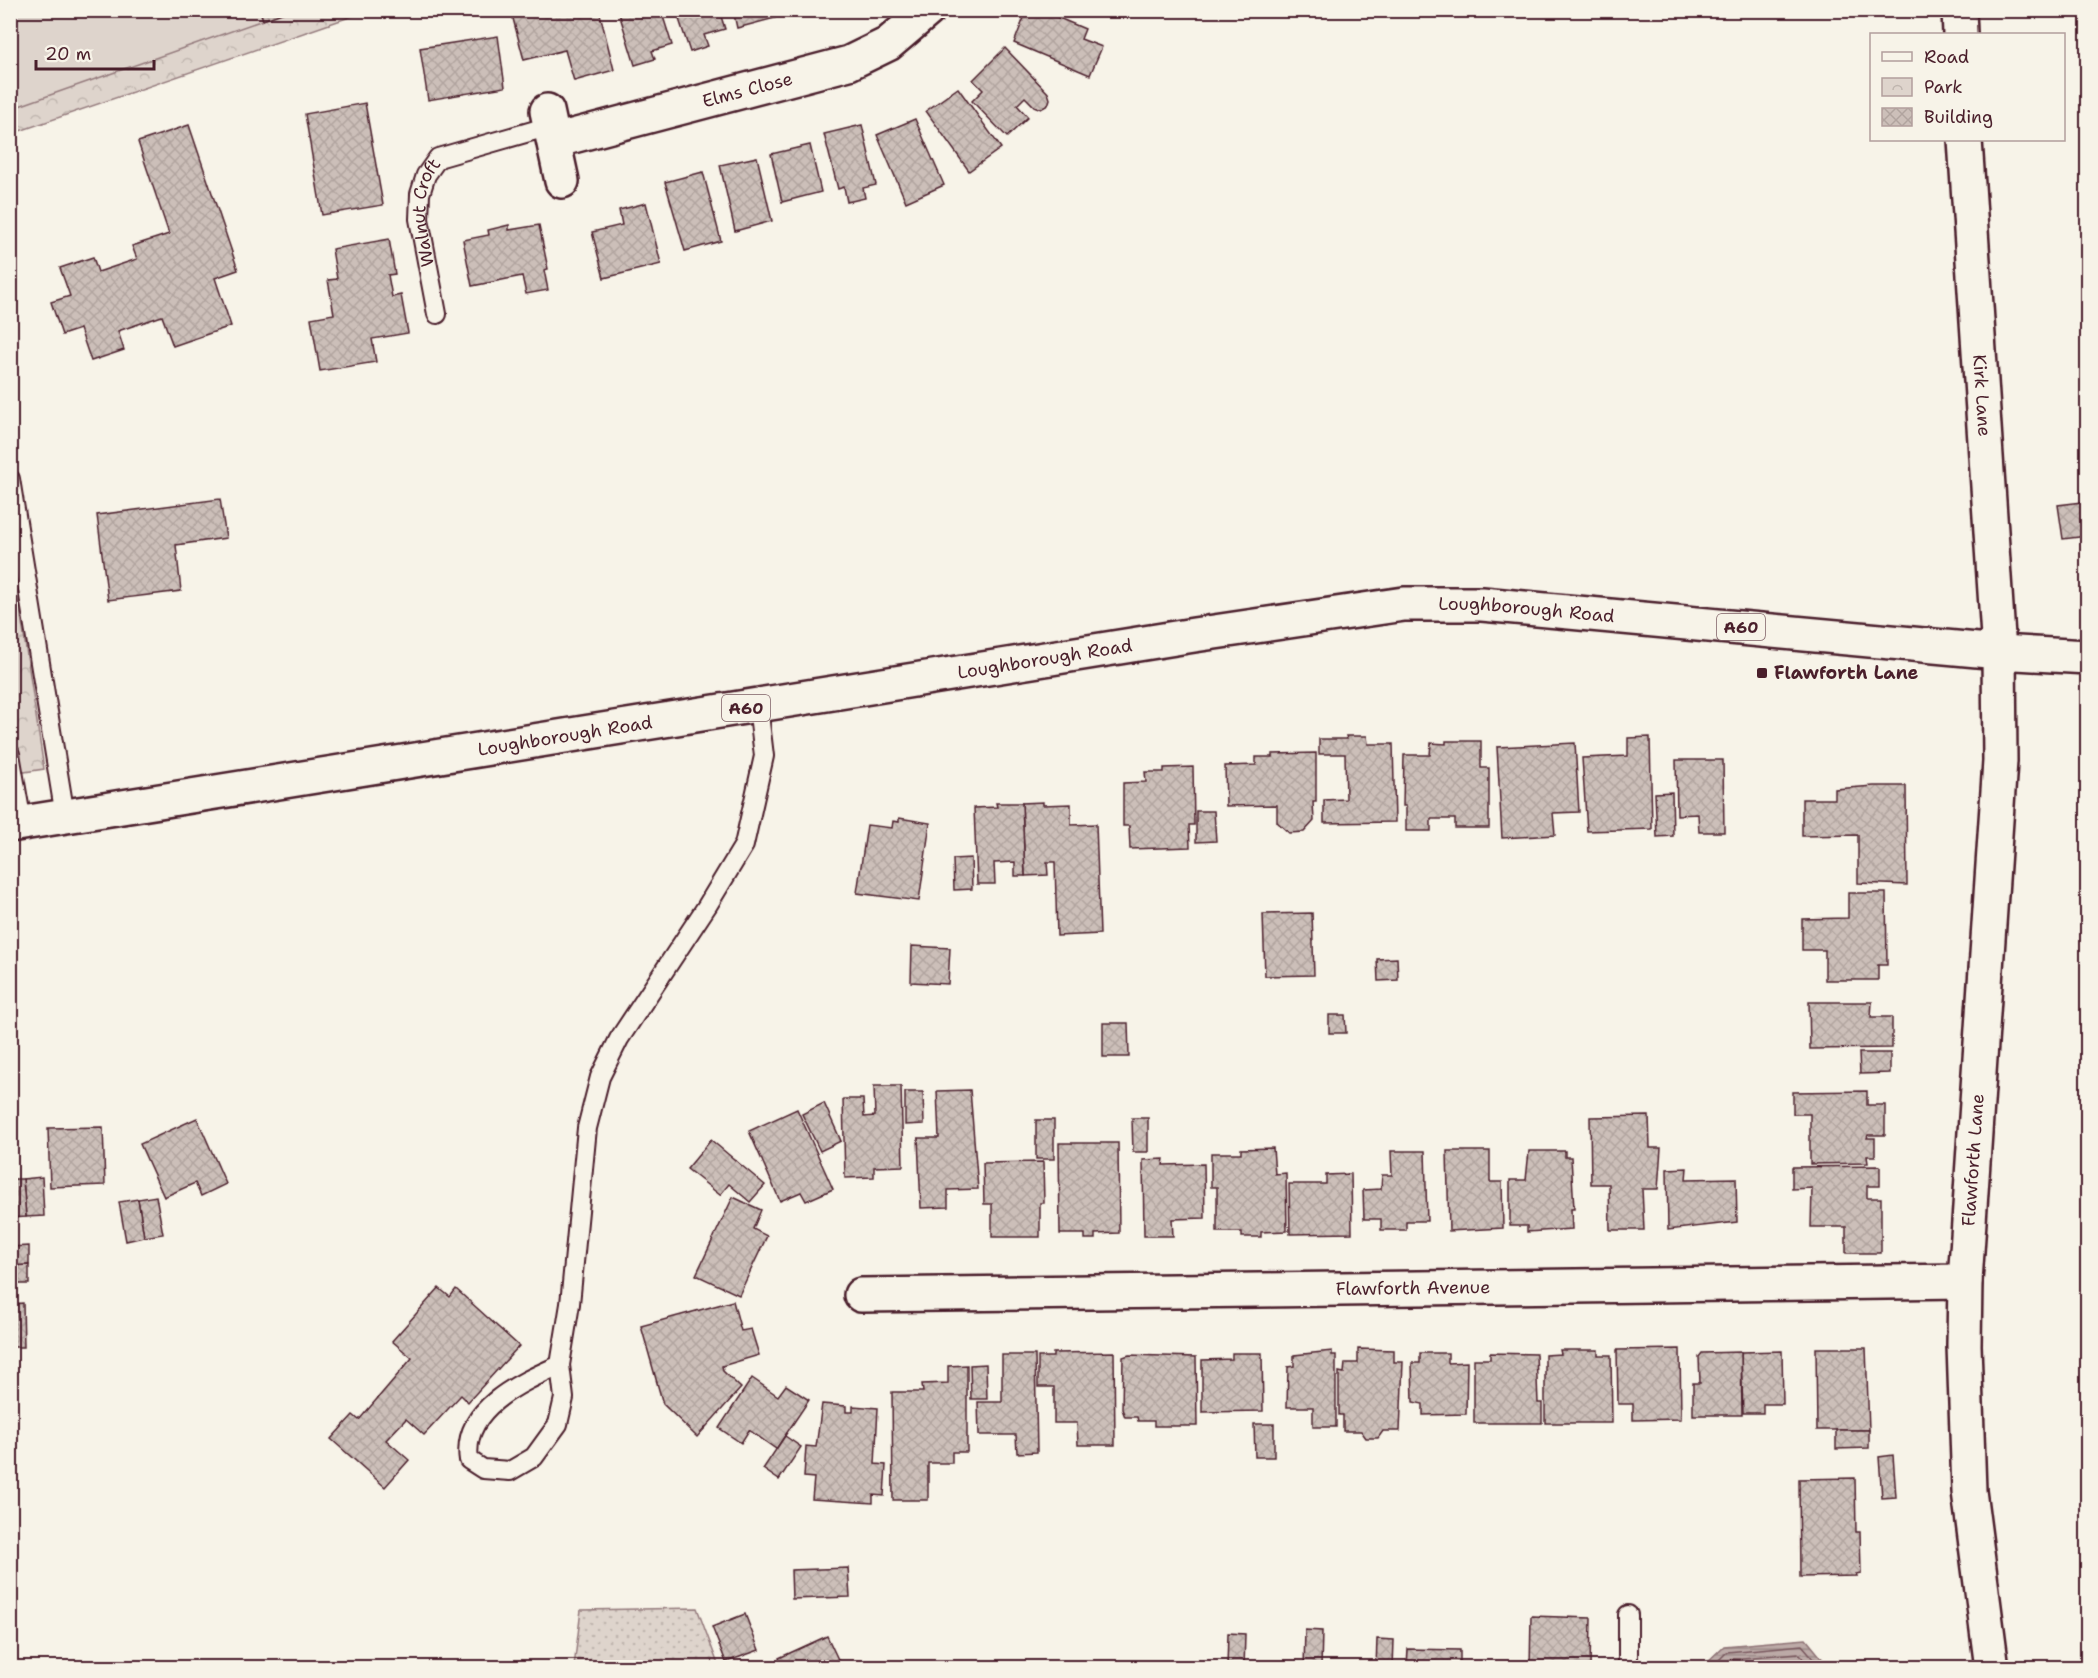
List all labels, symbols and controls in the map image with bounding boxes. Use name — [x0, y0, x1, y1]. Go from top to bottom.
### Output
scale bar — [36, 33, 154, 71]
legend — [1870, 33, 2065, 141]
text: 20 m — [45, 42, 91, 66]
text: Road — [1924, 45, 1969, 69]
street label: Elms Close — [700, 66, 795, 113]
text: Park — [1924, 75, 1963, 99]
text: Building — [1924, 105, 1993, 129]
street label: Walnut Croft — [407, 153, 446, 269]
street label: Kirk Lane — [1967, 353, 1997, 437]
street label: Loughborough Road — [1438, 592, 1615, 628]
road number: A60 — [1717, 614, 1765, 640]
street label: Loughborough Road — [956, 633, 1134, 685]
place label: Flawforth Lane — [1774, 661, 1919, 685]
marker: Flawforth Lane — [1755, 666, 1769, 680]
road number: A60 — [722, 695, 770, 721]
street label: Loughborough Road — [476, 710, 654, 762]
street label: Flawforth Lane — [1956, 1093, 1990, 1227]
street label: Flawforth Avenue — [1335, 1275, 1490, 1301]

